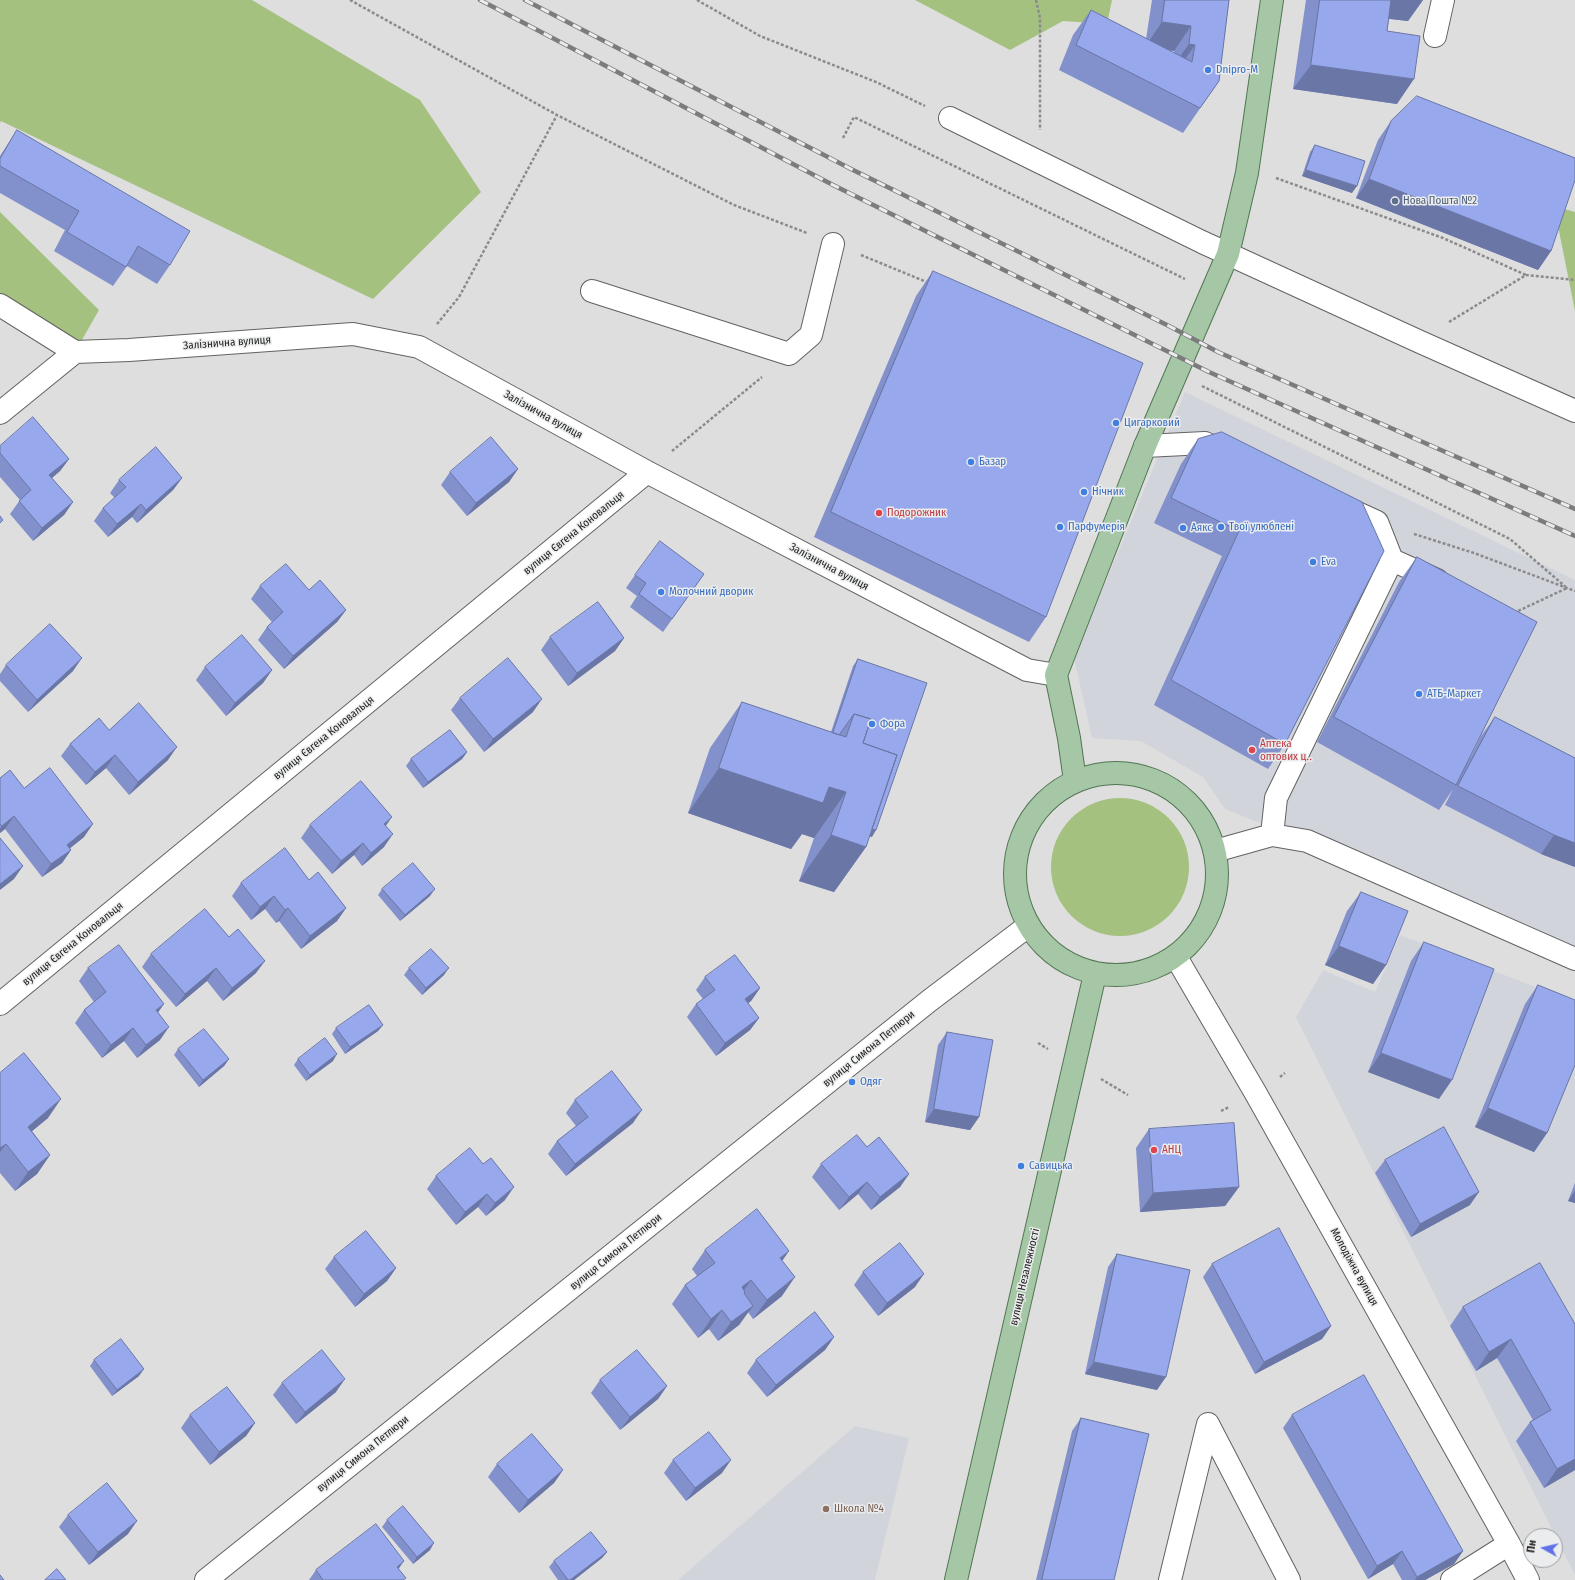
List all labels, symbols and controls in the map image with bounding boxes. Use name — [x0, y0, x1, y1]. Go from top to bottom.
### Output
place label: Dnipro-M — [1216, 63, 1258, 77]
marker: Dnipro-M — [1203, 65, 1213, 75]
place label: Нова Пошта №2 — [1403, 194, 1477, 208]
marker: Нова Пошта №2 — [1390, 196, 1400, 206]
street label: Залізнична вулиця — [183, 333, 271, 353]
street label: Залізнична вулиця — [501, 388, 585, 442]
place label: Цигарковий — [1124, 416, 1180, 430]
marker: Цигарковий — [1111, 418, 1121, 428]
place label: Базар — [979, 455, 1006, 469]
marker: Базар — [966, 457, 976, 467]
place label: Нічник — [1092, 485, 1124, 499]
marker: Нічник — [1079, 487, 1089, 497]
street label: вулиця Євгена Коновальця — [521, 488, 627, 578]
place label: Подорожник — [887, 506, 946, 520]
marker: Подорожник — [874, 508, 884, 518]
place label: Парфумерія — [1068, 520, 1125, 534]
place label: Твої улюблені — [1229, 520, 1294, 534]
place label: Аякс — [1191, 521, 1212, 535]
marker: Парфумерія — [1055, 522, 1065, 532]
marker: Твої улюблені — [1216, 522, 1226, 532]
marker: Аякс — [1178, 523, 1188, 533]
street label: Залізнична вулиця — [787, 541, 871, 593]
place label: Eva — [1321, 555, 1336, 569]
marker: Eva — [1308, 557, 1318, 567]
place label: Молочний дворик — [669, 585, 753, 599]
marker: Молочний дворик — [656, 587, 666, 597]
place label: АТБ-Маркет — [1427, 687, 1481, 701]
marker: АТБ-Маркет — [1414, 689, 1424, 699]
street label: вулиця Євгена Коновальця — [271, 693, 377, 783]
place label: Фора — [880, 717, 905, 731]
marker: Фора — [867, 719, 877, 729]
place label: Аптека оптових ц‥ — [1260, 737, 1312, 763]
marker: Аптека оптових ц‥ — [1247, 745, 1257, 755]
street label: вулиця Євгена Коновальця — [20, 899, 126, 989]
street label: вулиця Симона Петлюри — [820, 1008, 918, 1090]
place label: Одяг — [860, 1075, 882, 1089]
marker: Одяг — [847, 1077, 857, 1087]
place label: АНЦ — [1162, 1143, 1181, 1157]
marker: АНЦ — [1149, 1145, 1159, 1155]
place label: Савицька — [1029, 1159, 1073, 1173]
marker: Савицька — [1016, 1161, 1026, 1171]
street label: вулиця Симона Петлюри — [567, 1211, 665, 1293]
street label: Молодіжна вулиця — [1327, 1226, 1381, 1308]
street label: вулиця Незалежності — [1007, 1227, 1043, 1327]
street label: вулиця Симона Петлюри — [314, 1413, 412, 1495]
place label: Школа №4 — [834, 1502, 884, 1516]
marker: Школа №4 — [821, 1504, 831, 1514]
north arrow — [1523, 1528, 1563, 1568]
text: Пн — [1524, 1539, 1539, 1553]

